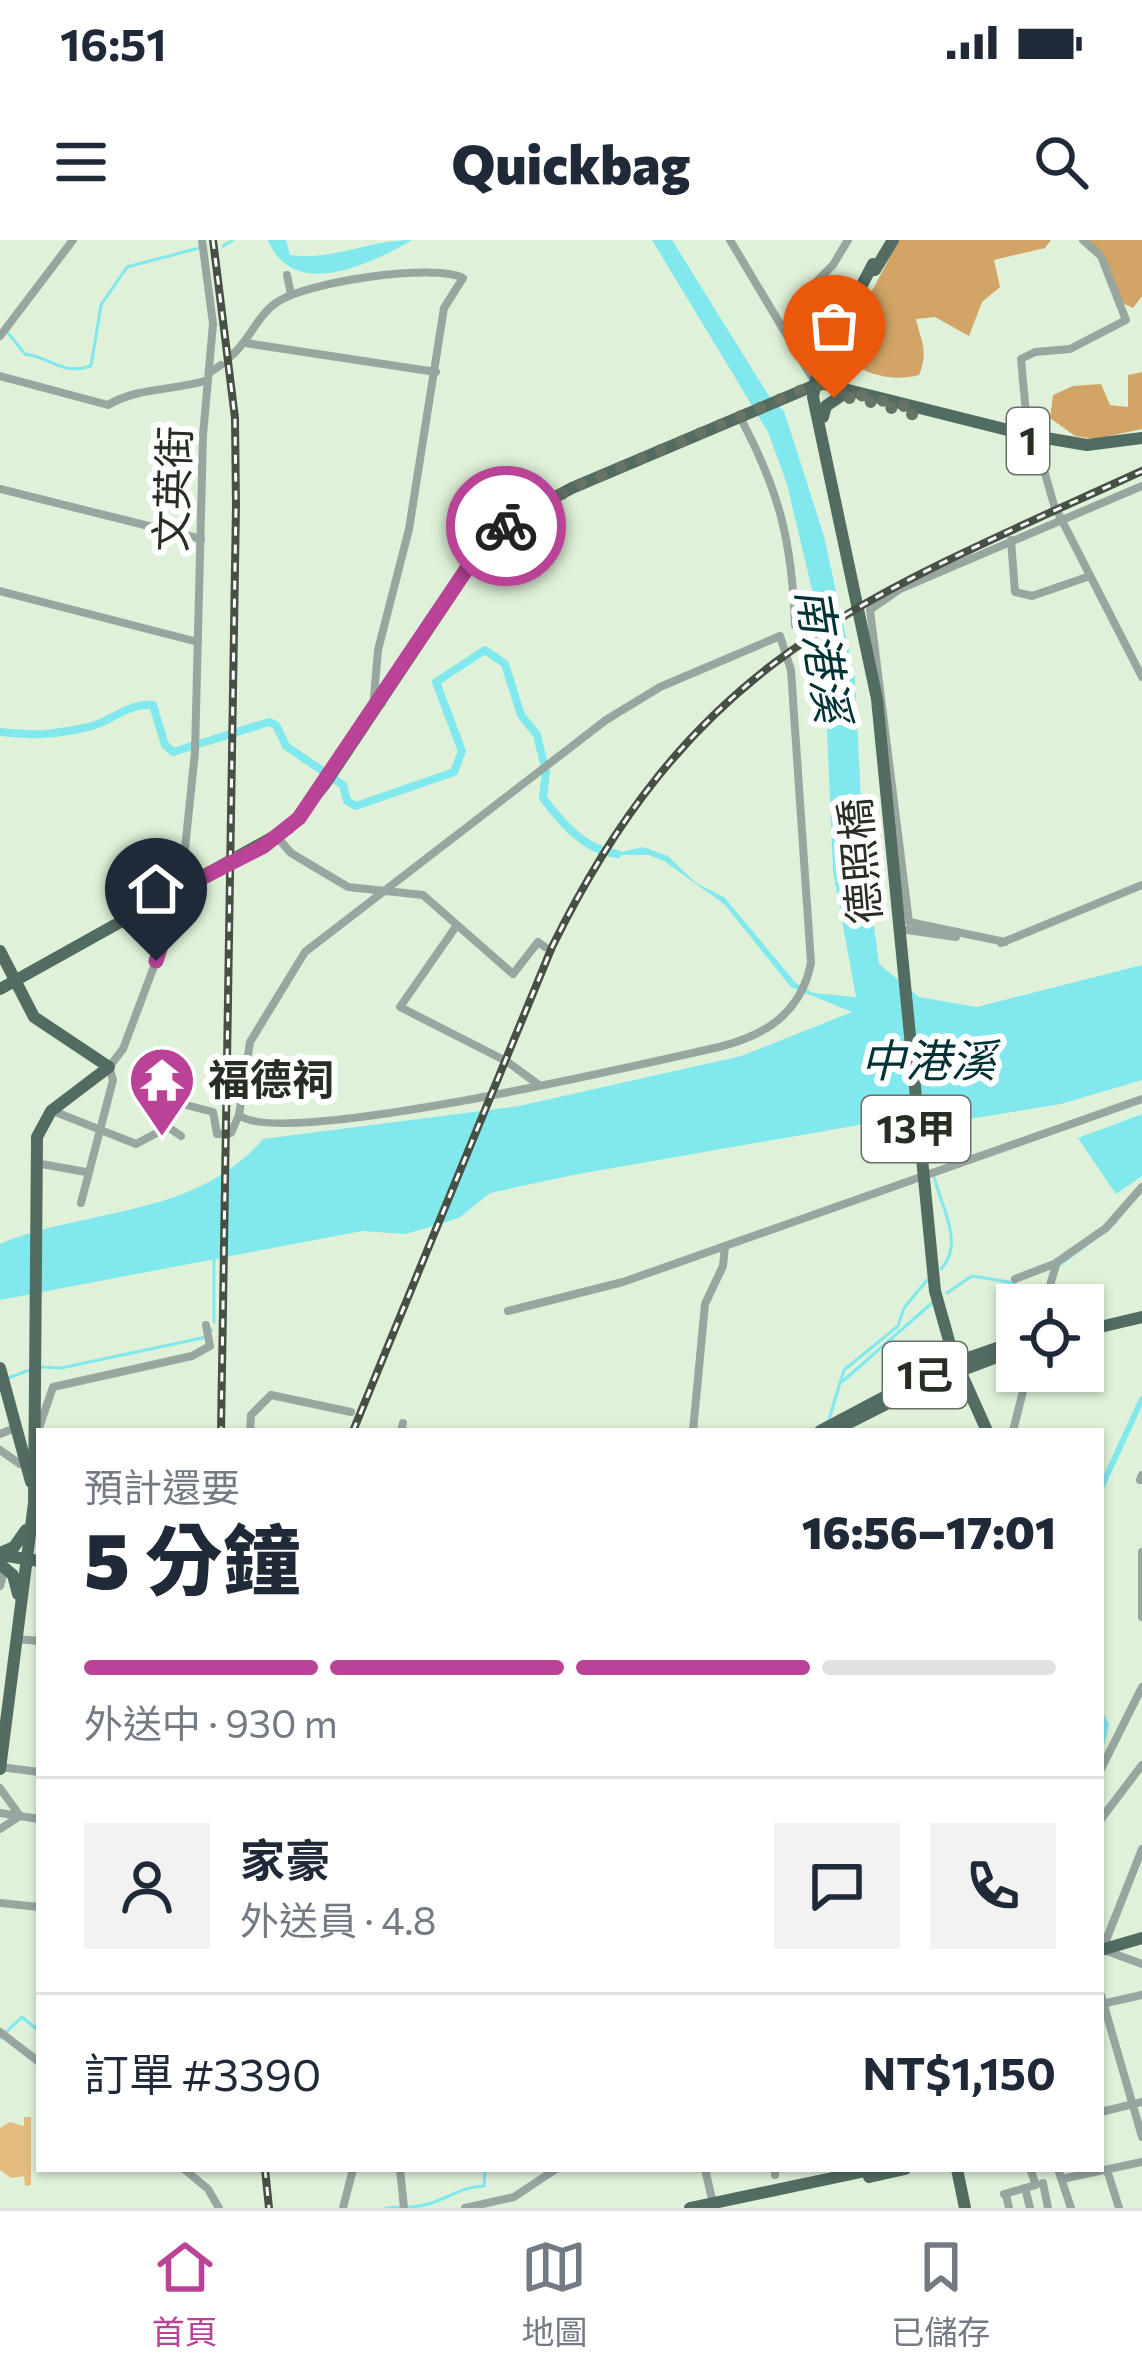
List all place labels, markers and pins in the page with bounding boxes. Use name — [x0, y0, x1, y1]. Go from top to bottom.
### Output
pin — [783, 275, 885, 398]
pin — [105, 838, 207, 961]
temple icon: 福德祠 — [127, 1045, 197, 1139]
place label: 福德祠 — [208, 1052, 334, 1104]

